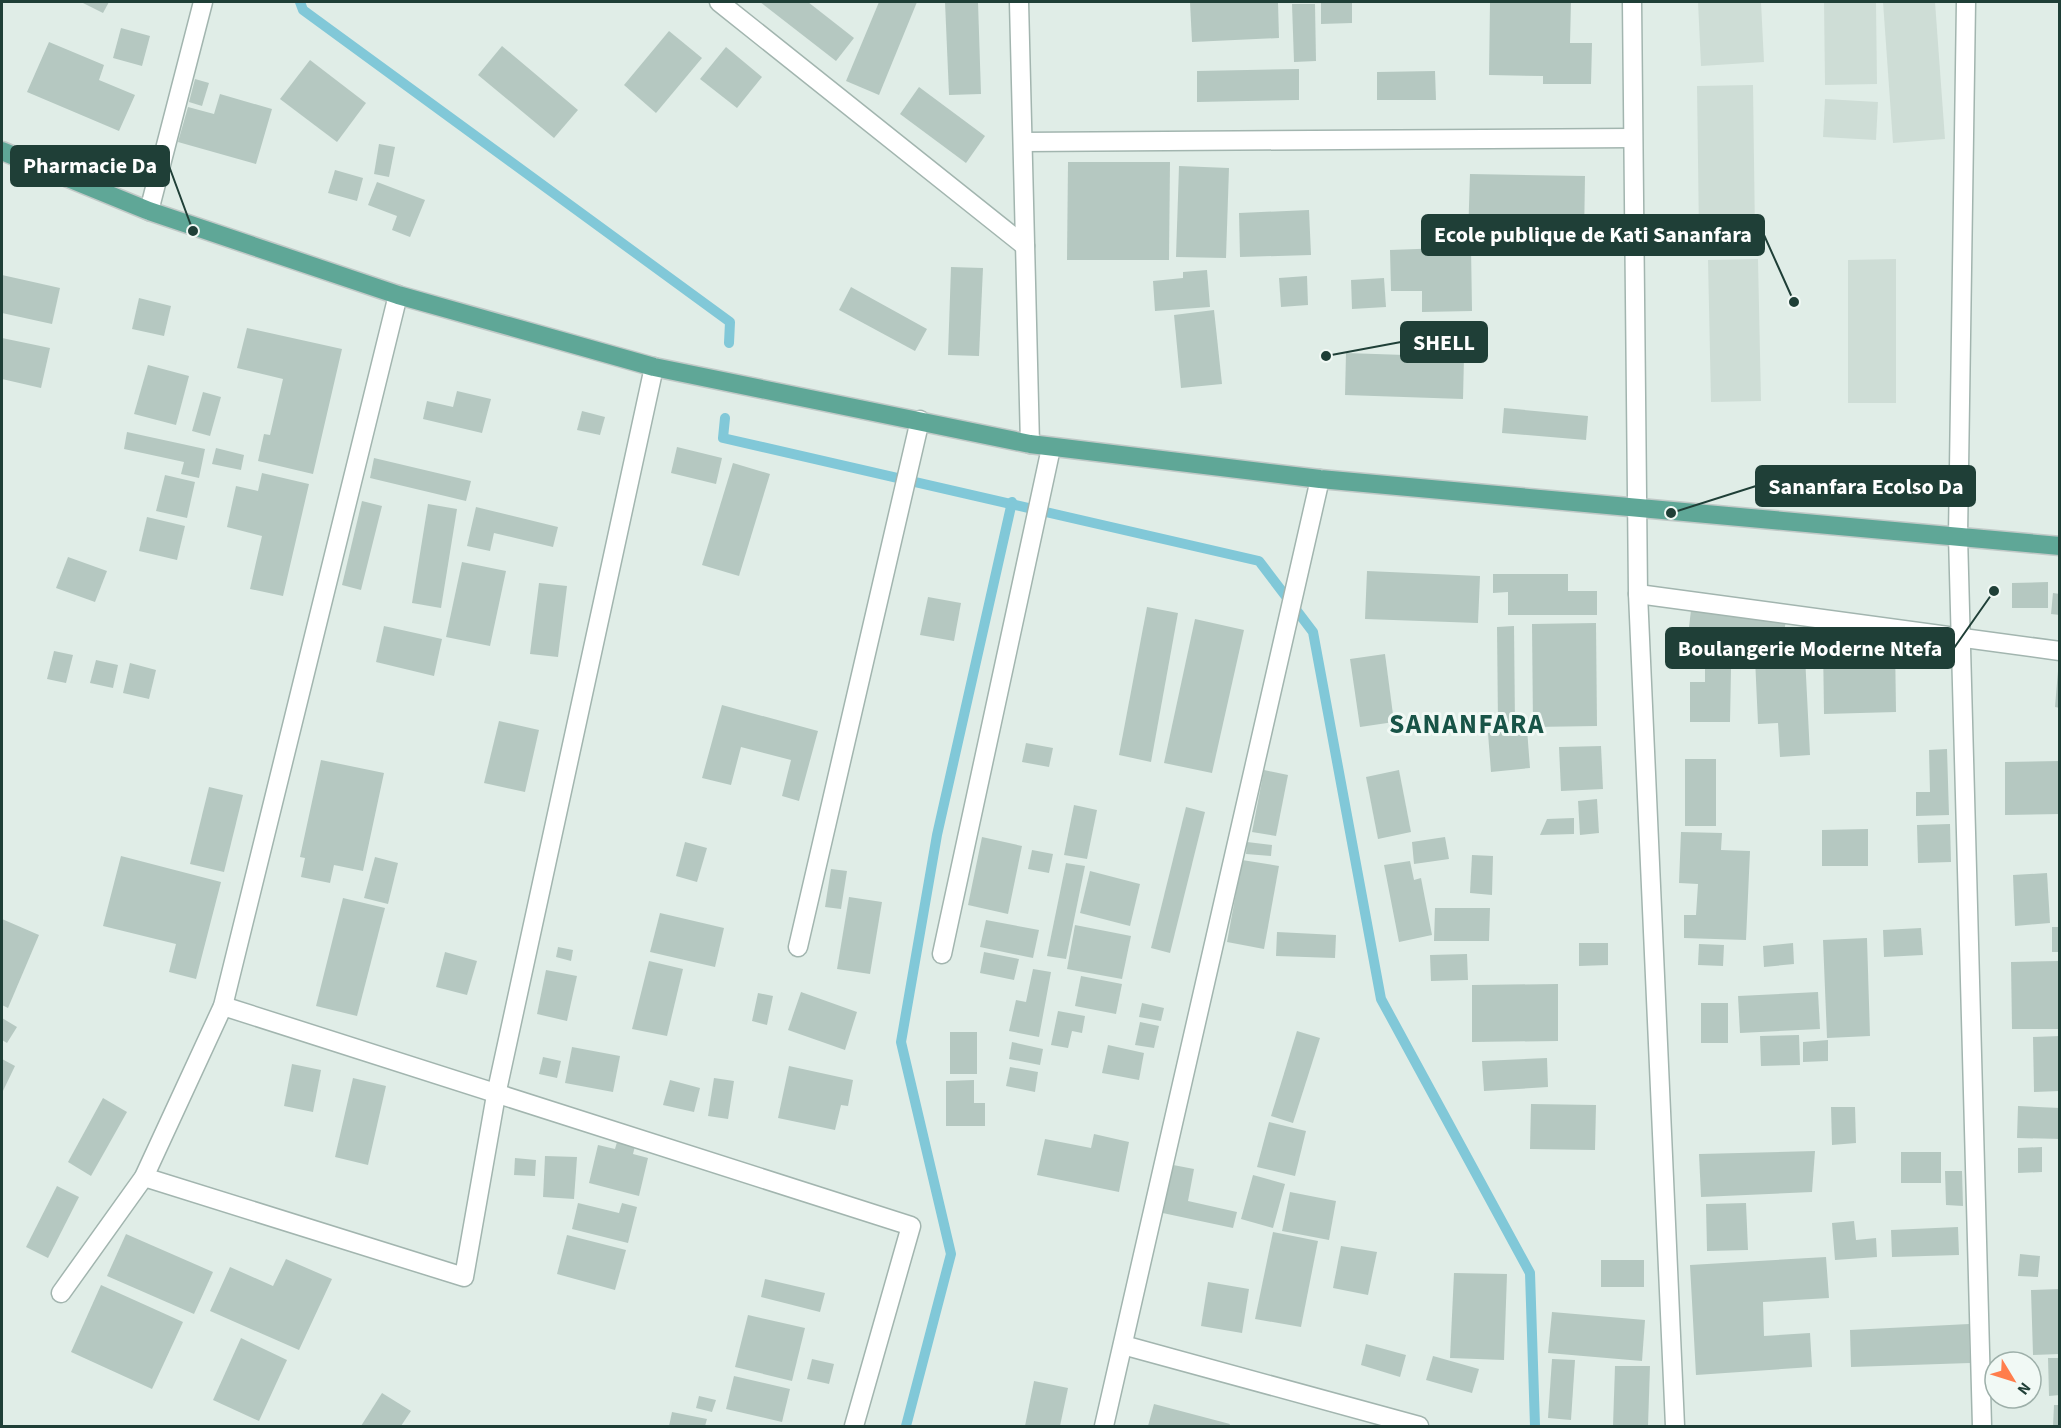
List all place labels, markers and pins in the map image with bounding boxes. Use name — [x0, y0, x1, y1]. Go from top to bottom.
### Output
callout: Pharmacie Da — [11, 146, 169, 186]
callout: Ecole publique de Kati Sananfara — [1422, 215, 1764, 255]
callout: SHELL — [1401, 322, 1487, 362]
callout: Sananfara Ecolso Da — [1756, 466, 1975, 506]
callout: Boulangerie Moderne Ntefa — [1666, 628, 1954, 668]

